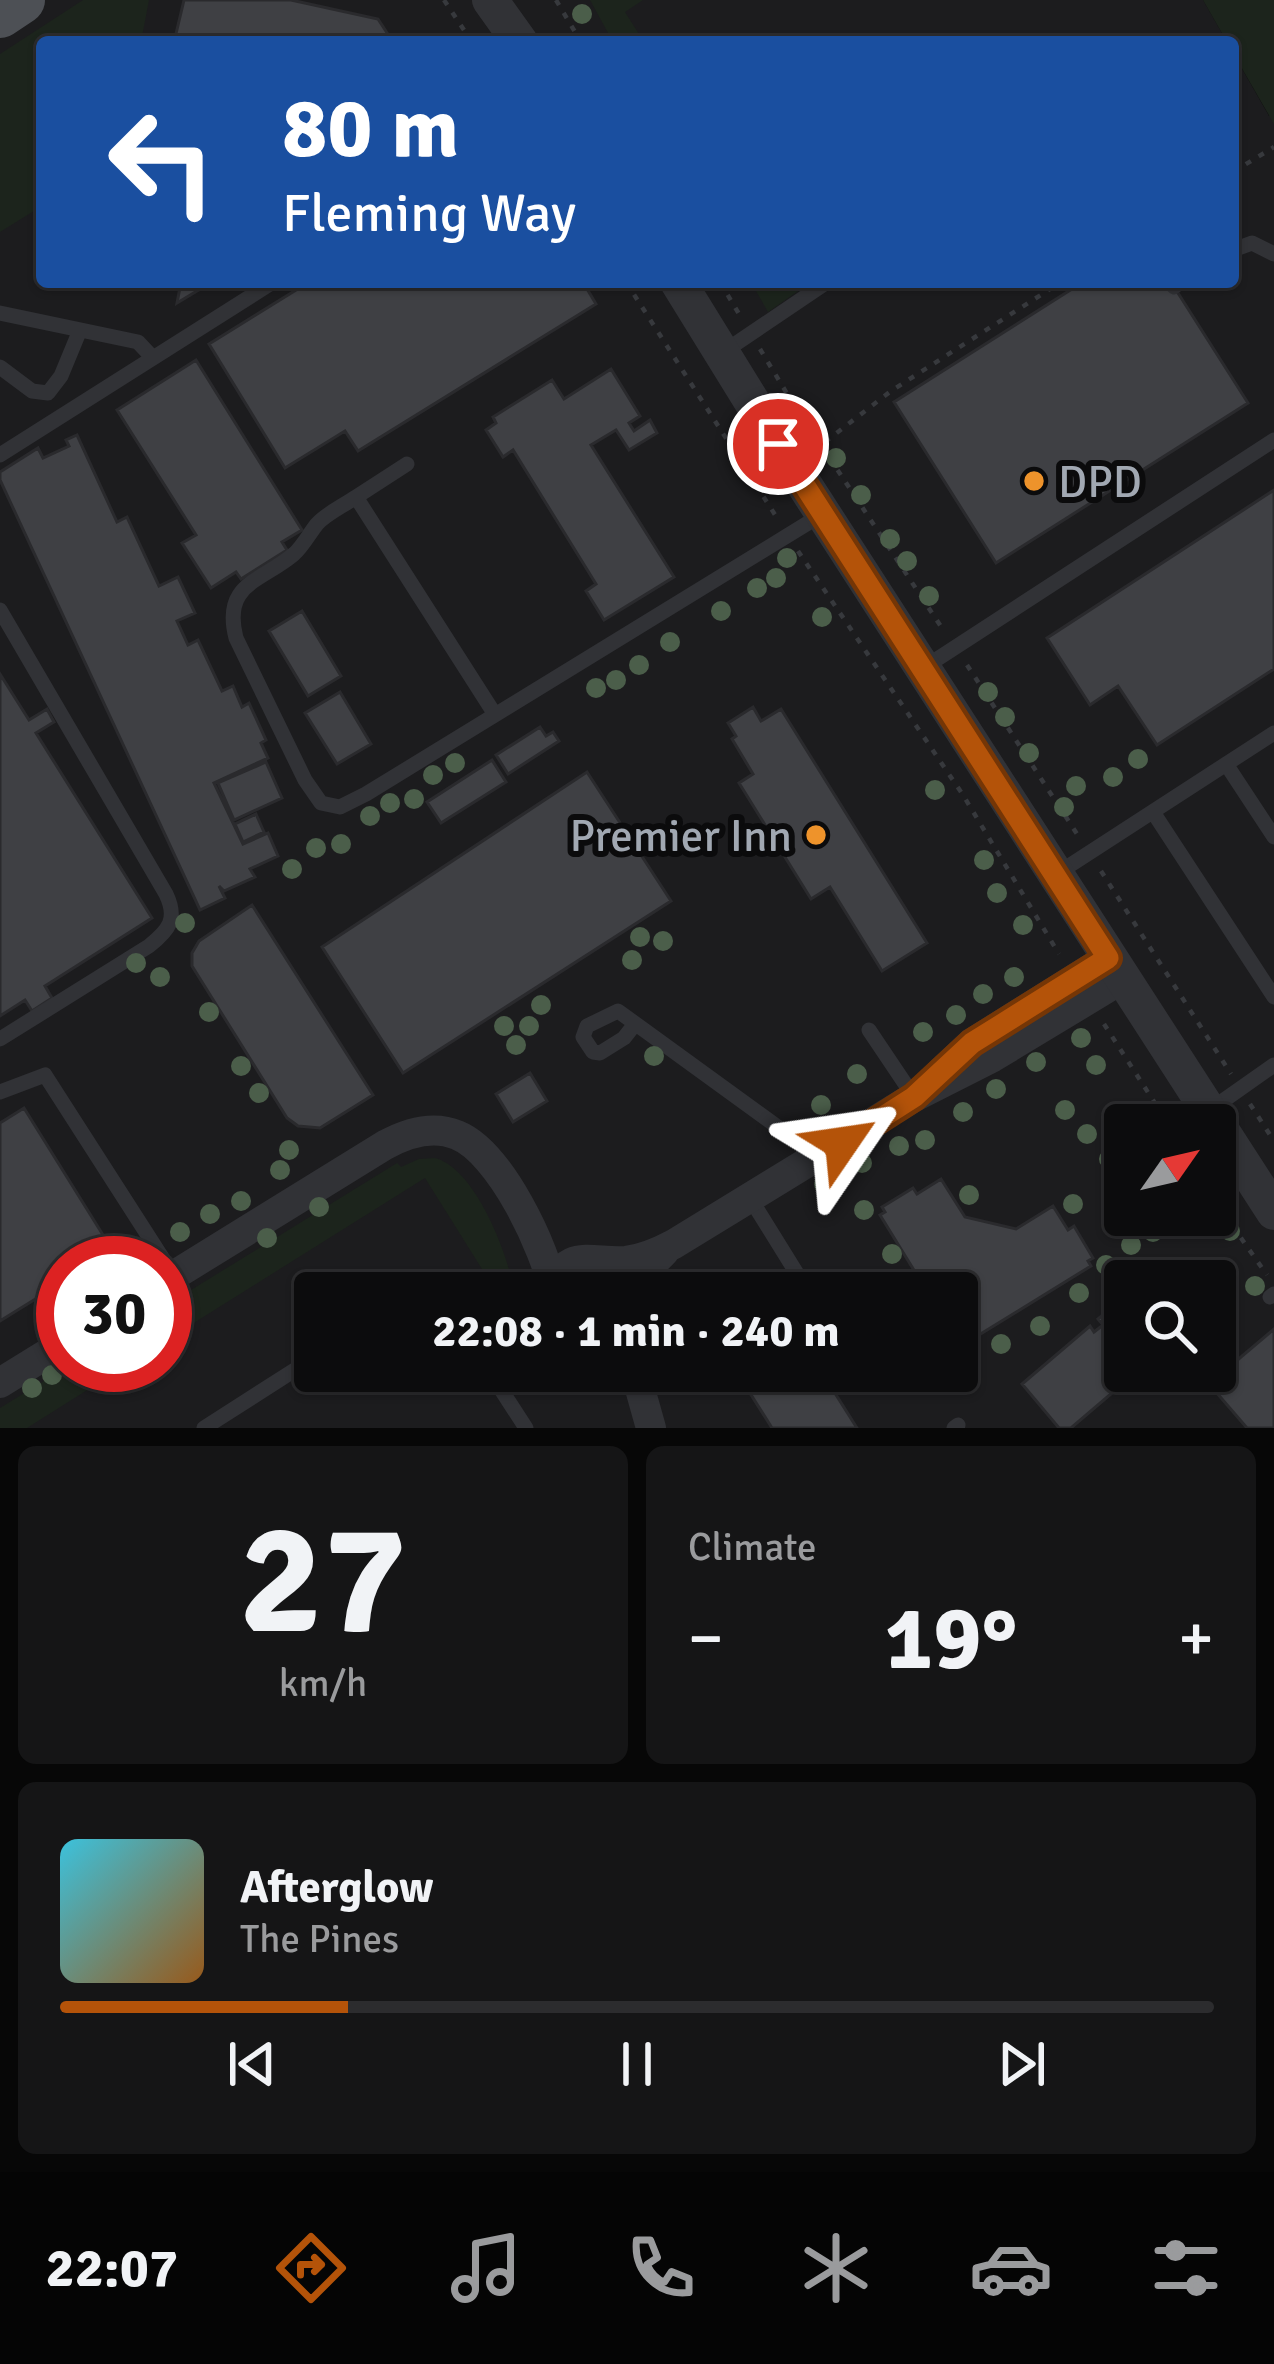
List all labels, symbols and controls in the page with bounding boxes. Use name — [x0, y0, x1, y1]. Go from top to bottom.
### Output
text: 80 m — [282, 77, 459, 181]
icon: left — [84, 84, 240, 240]
text: Fleming Way — [282, 180, 576, 247]
pin — [727, 393, 829, 495]
icon: arrive — [745, 411, 811, 477]
place label: DPD — [1058, 455, 1142, 510]
marker: DPD — [1021, 468, 1047, 494]
place label: Premier Inn — [570, 809, 792, 864]
marker: Premier Inn — [803, 822, 829, 848]
position arrow — [779, 1080, 905, 1206]
north arrow — [1104, 1104, 1236, 1236]
map controls — [1104, 1104, 1236, 1392]
speed limit sign: 30 — [36, 1236, 192, 1392]
button: search — [1104, 1260, 1236, 1392]
text: 22:08 · 1 min · 240 m — [432, 1304, 840, 1359]
text: 27 — [239, 1484, 407, 1677]
text: Climate — [688, 1523, 817, 1571]
text: 19° — [884, 1583, 1018, 1694]
text: − — [688, 1598, 724, 1679]
text: + — [1178, 1598, 1214, 1679]
text: km/h — [279, 1659, 367, 1707]
text: Afterglow — [240, 1860, 433, 1915]
text: The Pines — [240, 1915, 399, 1963]
icon: previous — [219, 2031, 285, 2097]
icon: pause — [604, 2031, 670, 2097]
icon: next — [989, 2031, 1055, 2097]
icon: directions — [269, 2226, 353, 2310]
icon: music — [444, 2226, 528, 2310]
icon: phone — [619, 2226, 703, 2310]
icon: climate — [794, 2226, 878, 2310]
icon: car — [969, 2226, 1053, 2310]
icon: filters — [1144, 2226, 1228, 2310]
text: 22:07 — [46, 2235, 178, 2302]

